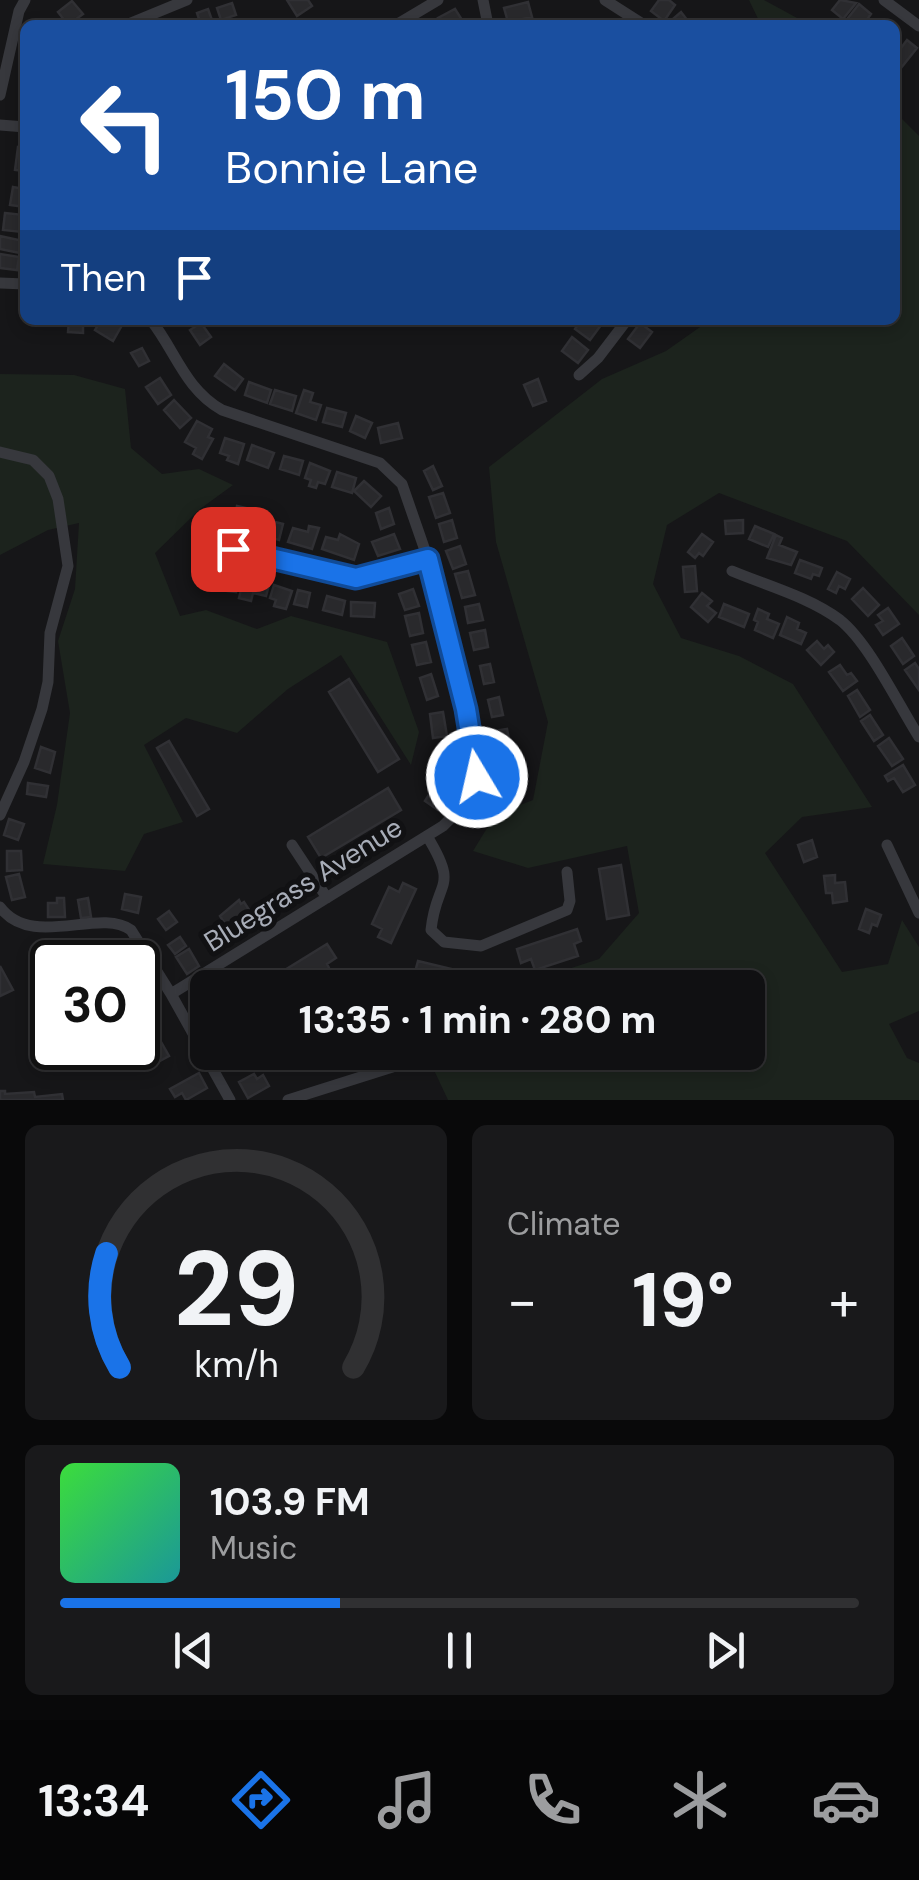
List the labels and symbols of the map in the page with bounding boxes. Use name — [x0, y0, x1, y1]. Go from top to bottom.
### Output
pin — [191, 507, 276, 592]
position arrow — [425, 725, 529, 829]
street label: Bluegrass Avenue — [197, 809, 409, 960]
speed limit sign: 30 — [30, 940, 160, 1070]

